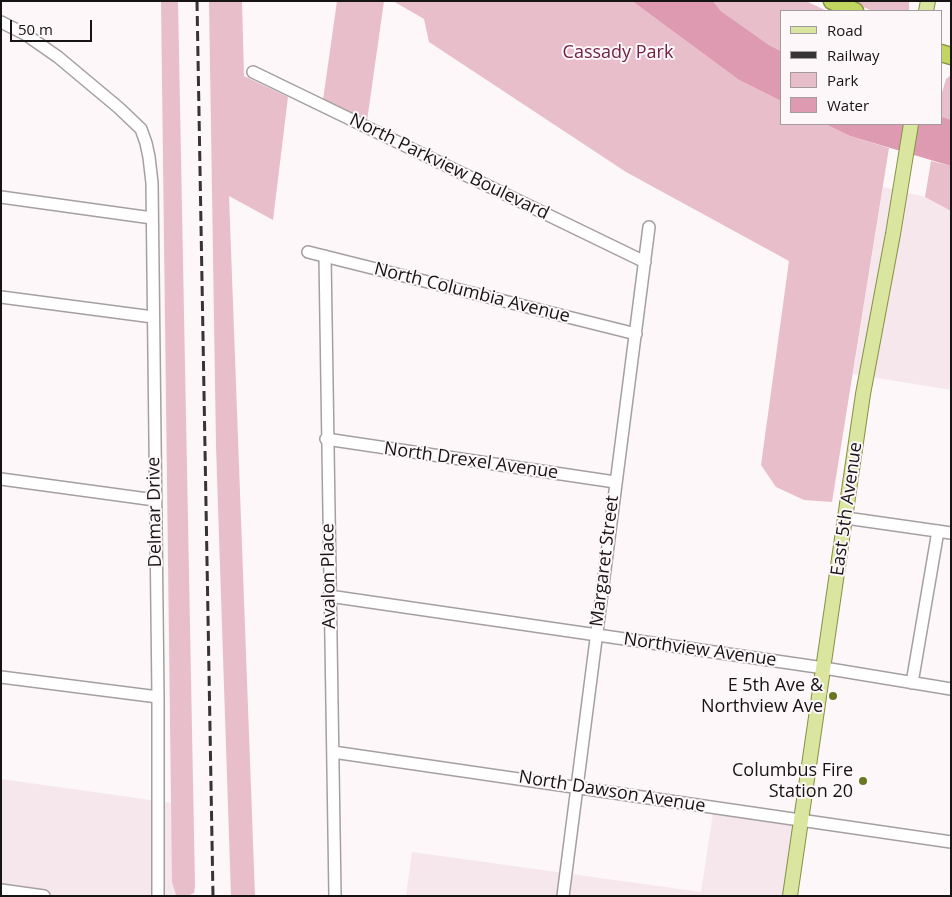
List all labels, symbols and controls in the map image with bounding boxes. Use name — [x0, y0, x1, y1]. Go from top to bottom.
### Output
scale bar — [12, 10, 95, 42]
legend — [780, 10, 942, 125]
text: 50 m — [18, 19, 53, 39]
text: Road — [827, 20, 863, 40]
park label: Cassady Park — [563, 42, 673, 64]
text: Railway — [827, 45, 880, 65]
text: Park — [827, 70, 858, 90]
text: Water — [827, 95, 869, 115]
street label: North Parkview Boulevard — [346, 109, 552, 225]
street label: North Columbia Avenue — [372, 258, 572, 328]
street label: North Drexel Avenue — [382, 438, 560, 484]
street label: East 5th Avenue — [827, 441, 867, 577]
street label: Delmar Drive — [143, 457, 167, 567]
street label: Margaret Street — [586, 494, 624, 628]
street label: Avalon Place — [317, 523, 341, 629]
street label: Northview Avenue — [622, 629, 778, 671]
place label: E 5th Ave & Northview Ave — [701, 675, 823, 718]
marker: E 5th Ave & Northview Ave — [827, 690, 839, 702]
place label: Columbus Fire Station 20 — [732, 760, 853, 802]
street label: North Dawson Avenue — [517, 767, 707, 817]
marker: Columbus Fire Station 20 — [857, 775, 869, 787]

